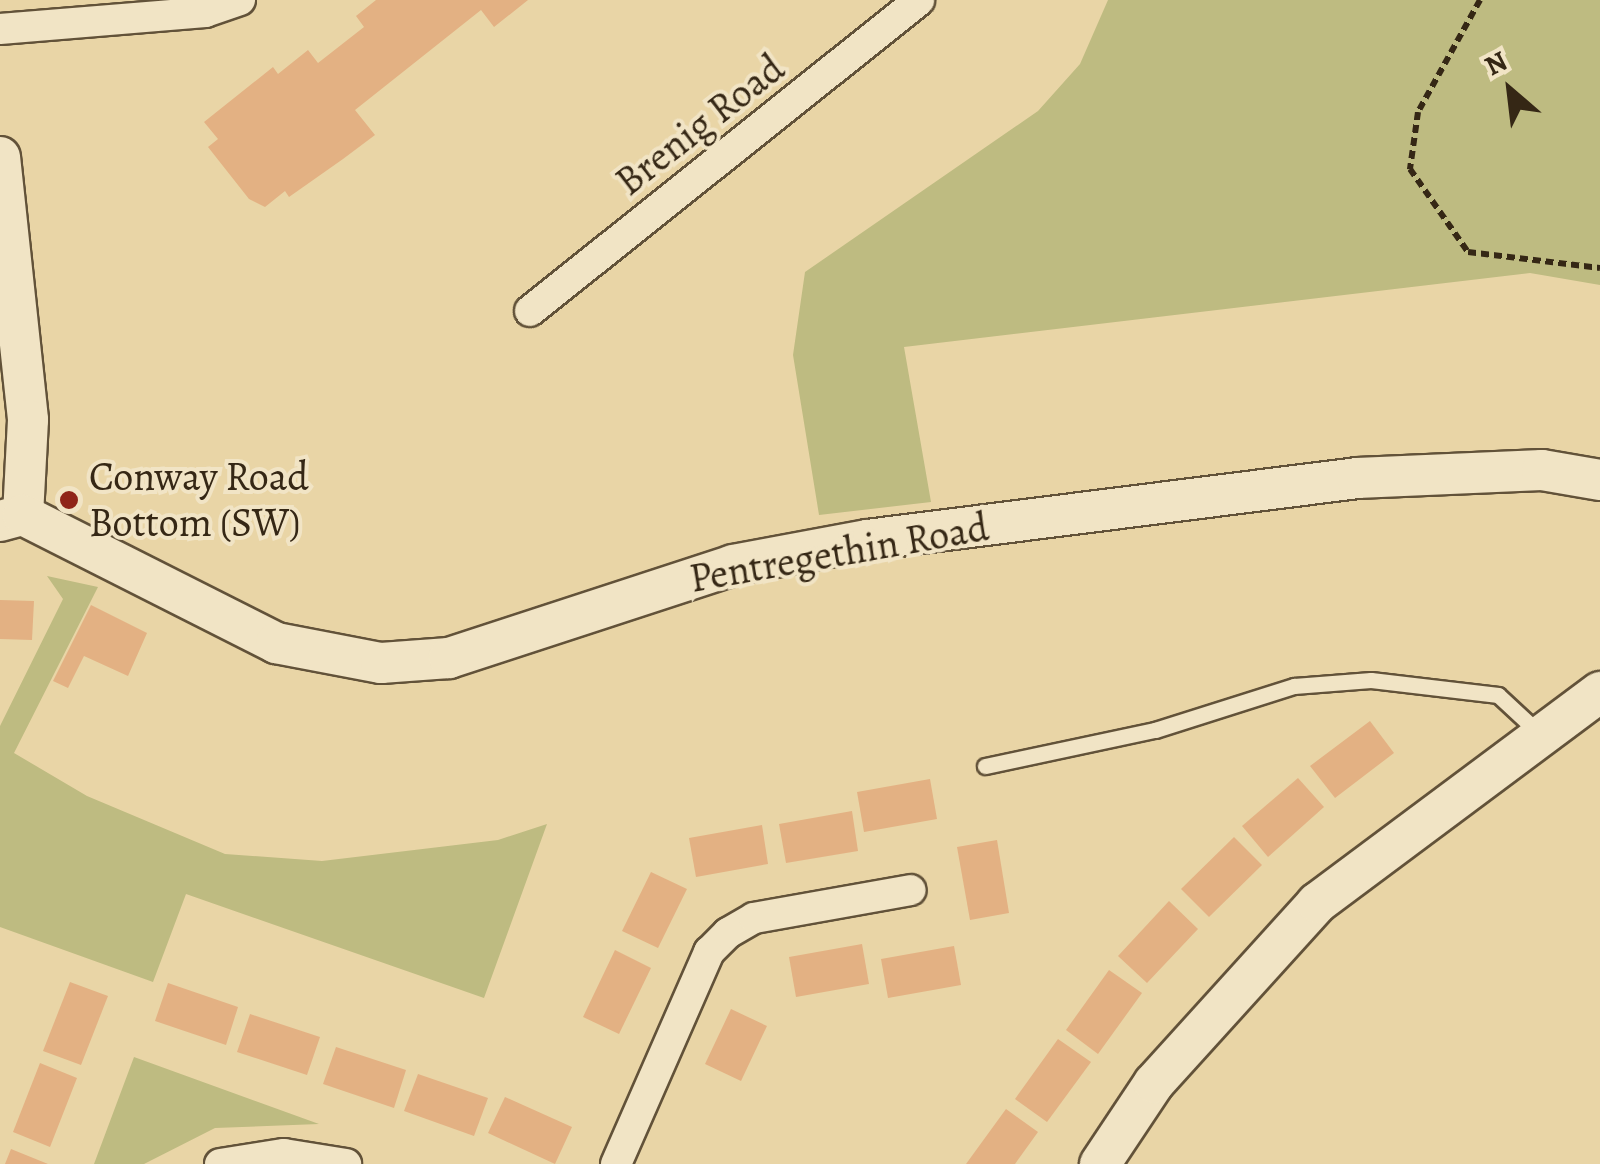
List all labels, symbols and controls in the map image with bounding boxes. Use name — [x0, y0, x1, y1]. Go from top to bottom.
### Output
north arrow — [1460, 40, 1560, 140]
text: N — [1478, 42, 1514, 85]
street label: Brenig Road — [606, 44, 794, 206]
place label: Conway Road Bottom (SW) — [89, 453, 309, 547]
marker: Conway Road Bottom (SW) — [58, 489, 80, 511]
street label: Pentregethin Road — [686, 503, 992, 603]

